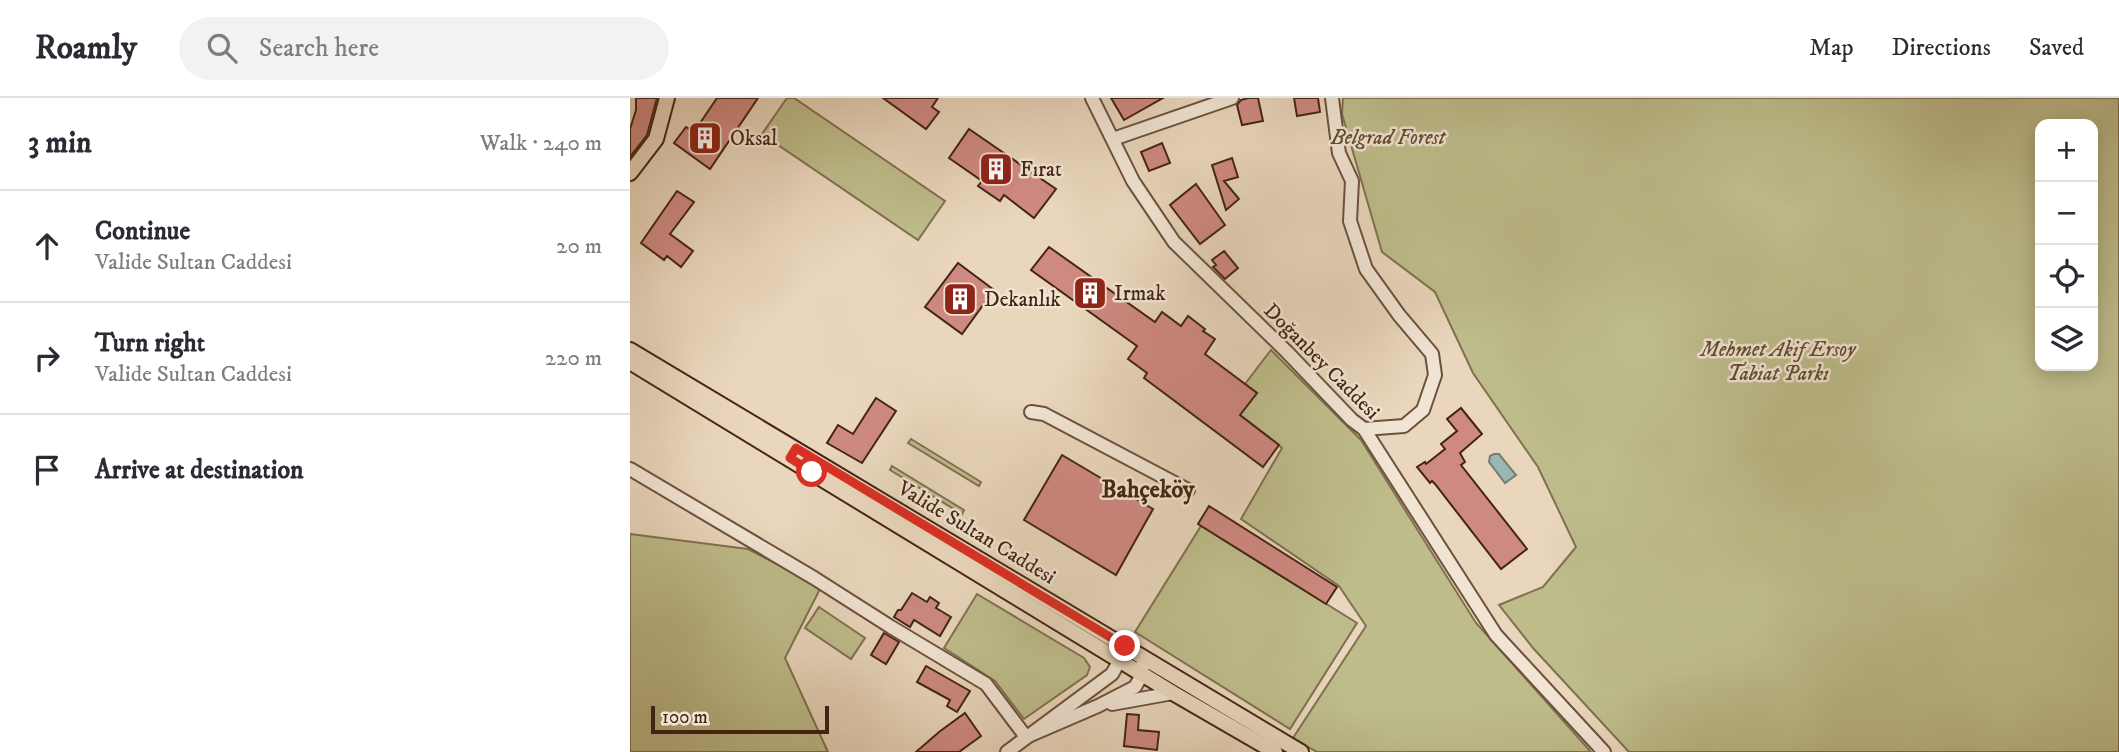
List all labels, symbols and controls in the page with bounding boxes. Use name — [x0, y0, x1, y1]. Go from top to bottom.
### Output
search box — [179, 17, 669, 80]
text: Roamly — [35, 28, 137, 69]
icon: search — [203, 29, 241, 67]
text: Search here — [259, 32, 379, 65]
text: Map — [1809, 33, 1854, 63]
text: Directions — [1892, 33, 1991, 63]
text: Saved — [2029, 33, 2084, 63]
building icon: Oksal — [686, 119, 724, 157]
map controls — [2035, 119, 2098, 371]
button: + — [2035, 119, 2098, 182]
text: 3 min — [28, 125, 92, 162]
park label: Belgrad Forest — [1330, 125, 1447, 151]
place label: Oksal — [730, 126, 778, 152]
text: Walk · 240 m — [480, 129, 602, 158]
building icon: Fırat — [977, 150, 1015, 188]
place label: Fırat — [1020, 157, 1062, 183]
button: − — [2035, 182, 2098, 245]
text: Continue — [95, 215, 190, 248]
icon: ahead — [28, 227, 66, 265]
text: 20 m — [556, 232, 602, 261]
button: locate — [2035, 245, 2098, 308]
text: Valide Sultan Caddesi — [95, 248, 292, 277]
building icon: Irmak — [1071, 274, 1109, 312]
building icon: Dekanlık — [941, 280, 979, 318]
place label: Irmak — [1114, 281, 1166, 307]
place label: Dekanlık — [984, 287, 1061, 313]
street label: Doğanbey Caddesi — [1258, 298, 1385, 425]
button: layers — [2035, 308, 2098, 371]
text: Turn right — [95, 327, 205, 360]
park label: Mehmet Akif Ersoy Tabiat Parkı — [1699, 337, 1857, 387]
icon: right — [28, 339, 66, 377]
text: 220 m — [545, 344, 602, 373]
text: Valide Sultan Caddesi — [95, 360, 292, 389]
icon: arrive — [28, 451, 66, 489]
text: Arrive at destination — [95, 454, 304, 487]
route start — [796, 456, 827, 487]
street label: Valide Sultan Caddesi — [892, 475, 1060, 590]
district label: Bahçeköy — [1102, 475, 1195, 505]
route end — [1109, 630, 1140, 661]
scale bar — [651, 703, 830, 735]
text: 100 m — [662, 706, 708, 729]

